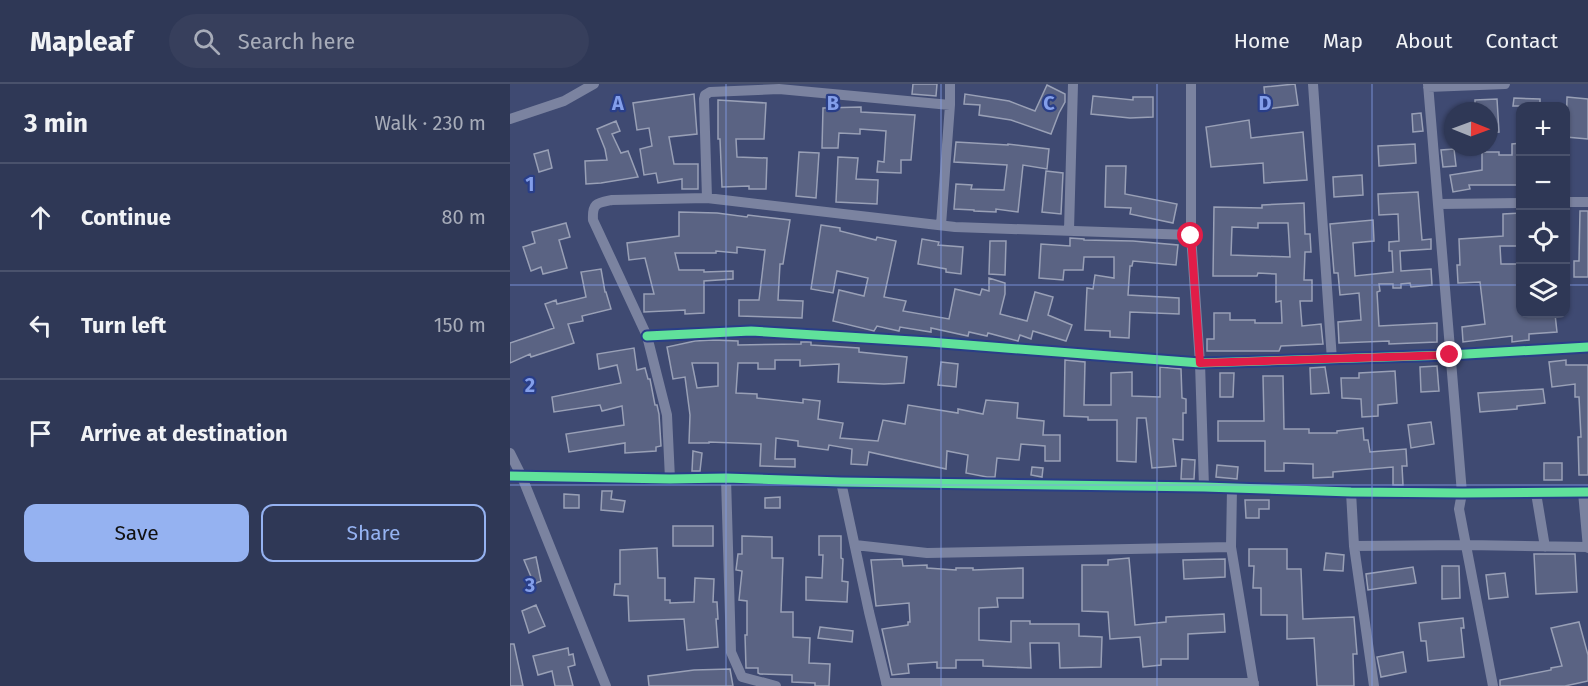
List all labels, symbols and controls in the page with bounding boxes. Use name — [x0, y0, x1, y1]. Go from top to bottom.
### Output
search box — [169, 14, 589, 68]
text: Mapleaf — [30, 25, 133, 58]
icon: search — [190, 25, 223, 58]
text: Search here — [238, 28, 355, 55]
text: Home — [1234, 28, 1290, 54]
text: Map — [1323, 28, 1363, 54]
text: About — [1396, 28, 1453, 54]
text: Contact — [1486, 28, 1558, 54]
text: A — [611, 91, 625, 115]
text: B — [827, 91, 839, 115]
text: C — [1043, 91, 1055, 115]
text: D — [1258, 91, 1272, 115]
north arrow — [1444, 102, 1498, 156]
map controls — [1516, 102, 1570, 318]
button: + — [1516, 102, 1570, 156]
text: 3 min — [24, 108, 88, 139]
text: Walk · 230 m — [375, 111, 486, 135]
button: − — [1516, 156, 1570, 210]
text: 1 — [525, 172, 535, 196]
icon: ahead — [24, 201, 57, 234]
text: Continue — [81, 204, 171, 231]
text: 80 m — [441, 205, 486, 229]
button: locate — [1516, 210, 1570, 264]
route start — [1177, 222, 1203, 248]
button: layers — [1516, 264, 1570, 318]
icon: left — [24, 309, 57, 342]
text: Turn left — [81, 312, 166, 339]
text: 150 m — [434, 313, 486, 337]
route end — [1436, 341, 1462, 367]
text: 2 — [525, 373, 535, 397]
icon: arrive — [24, 417, 57, 450]
text: Arrive at destination — [81, 420, 288, 447]
button: Save — [24, 504, 249, 562]
button: Share — [261, 504, 486, 562]
text: 3 — [524, 573, 535, 597]

